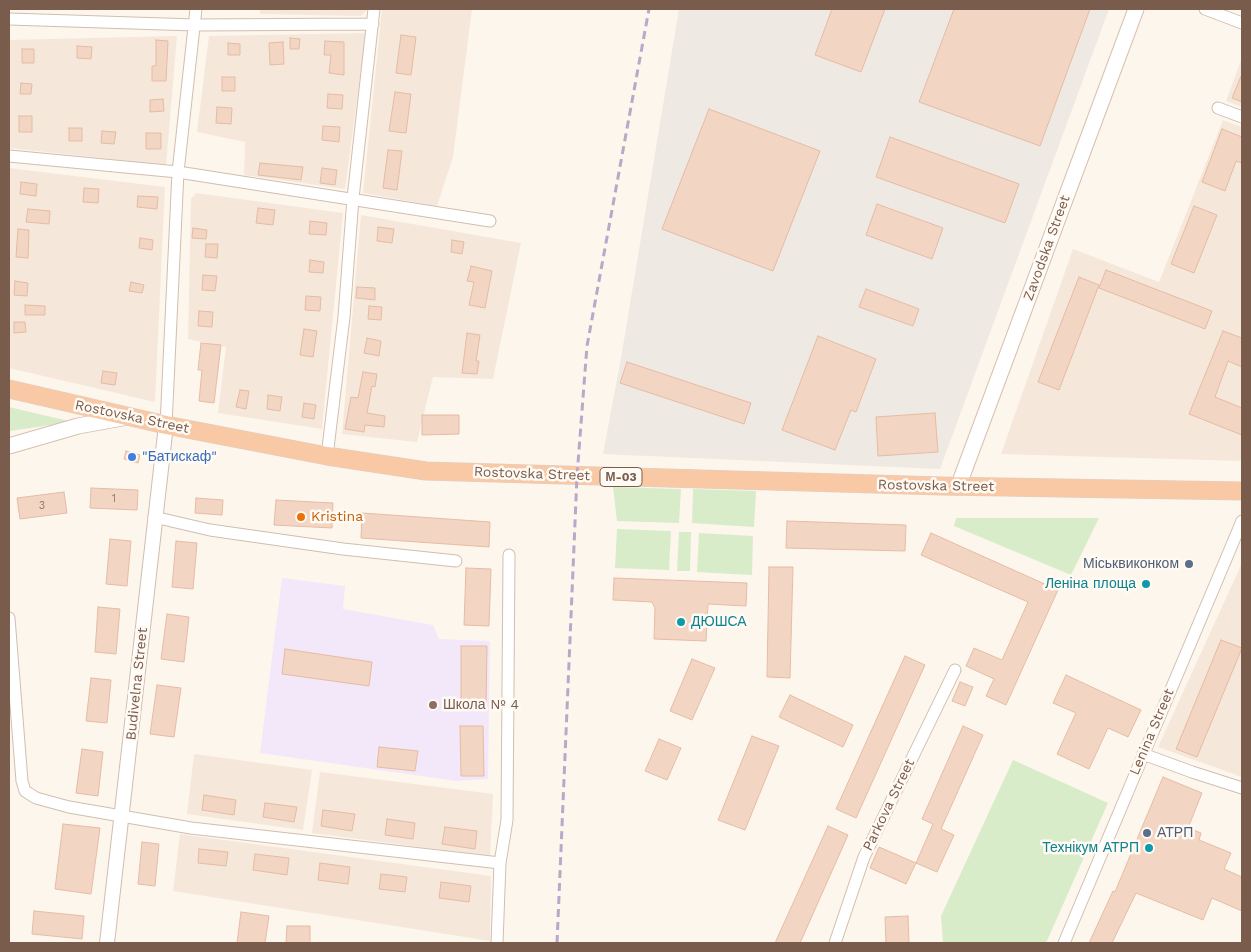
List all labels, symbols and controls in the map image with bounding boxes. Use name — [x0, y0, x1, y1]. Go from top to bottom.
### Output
street label: Zavodska Street — [1020, 193, 1074, 303]
street label: Rostovska Street — [73, 397, 191, 437]
place label: "Батискаф" — [142, 449, 217, 465]
marker: "Батискаф" — [126, 451, 138, 463]
street label: Rostovska Street — [474, 464, 590, 484]
road number: М-03 — [600, 468, 642, 487]
street label: Rostovska Street — [878, 477, 994, 495]
house number: 1 — [112, 492, 116, 506]
house number: 3 — [39, 499, 45, 513]
place label: Kristina — [311, 509, 363, 525]
marker: Kristina — [295, 511, 307, 523]
place label: Міськвиконком — [1083, 556, 1179, 572]
marker: Міськвиконком — [1183, 558, 1195, 570]
place label: Леніна площа — [1045, 576, 1136, 592]
marker: Леніна площа — [1140, 578, 1152, 590]
place label: ДЮШСА — [691, 614, 747, 630]
marker: ДЮШСА — [675, 616, 687, 628]
street label: Budivelna Street — [123, 627, 151, 741]
street label: Lenina Street — [1126, 686, 1178, 778]
place label: Школа № 4 — [443, 697, 519, 713]
marker: Школа № 4 — [427, 699, 439, 711]
street label: Parkova Street — [859, 756, 919, 854]
place label: АТРП — [1157, 825, 1193, 841]
marker: АТРП — [1141, 827, 1153, 839]
place label: Технікум АТРП — [1042, 840, 1139, 856]
marker: Технікум АТРП — [1143, 842, 1155, 854]

